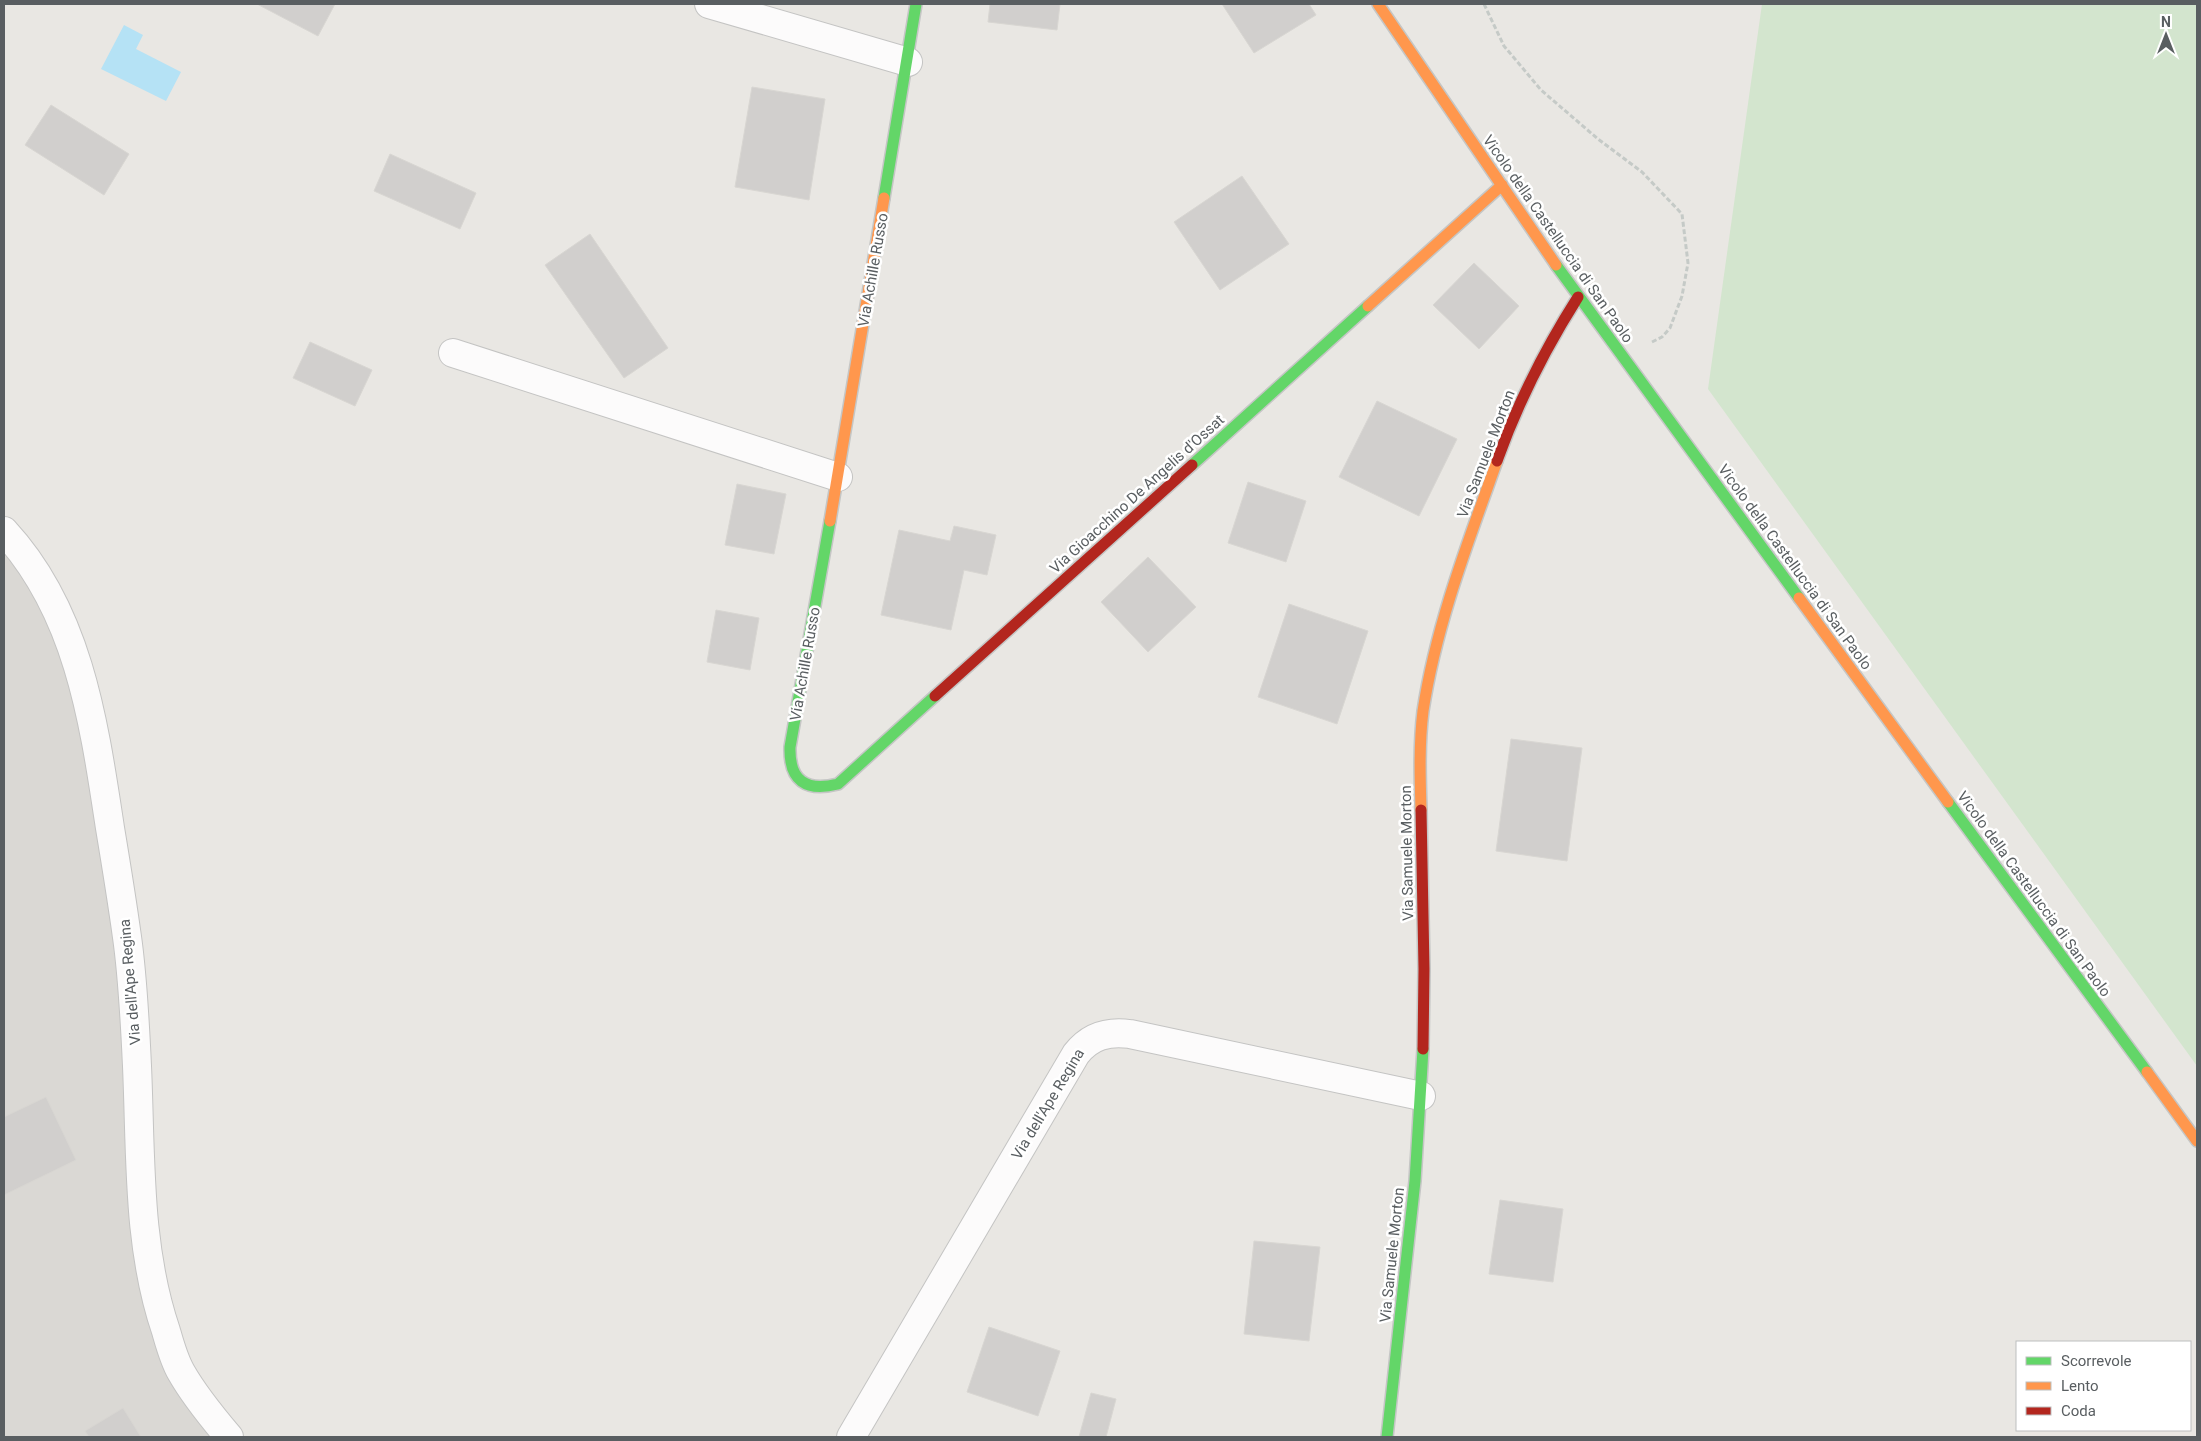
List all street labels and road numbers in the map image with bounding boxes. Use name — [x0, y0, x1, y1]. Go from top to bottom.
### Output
street label: Vicolo della Castelluccia di San Paolo — [1479, 132, 1637, 346]
street label: Via Achille Russo — [854, 212, 892, 328]
street label: Via Samuele Morton — [1453, 388, 1519, 520]
street label: Via Gioacchino De Angelis d'Ossat — [1046, 411, 1228, 577]
street label: Vicolo della Castelluccia di San Paolo — [1714, 461, 1876, 673]
street label: Via Achille Russo — [786, 606, 824, 722]
street label: Via Samuele Morton — [1397, 785, 1417, 921]
street label: Vicolo della Castelluccia di San Paolo — [1953, 788, 2115, 1000]
street label: Via dell'Ape Regina — [116, 918, 144, 1046]
street label: Via dell'Ape Regina — [1008, 1045, 1088, 1163]
street label: Via Samuele Morton — [1376, 1187, 1408, 1323]

